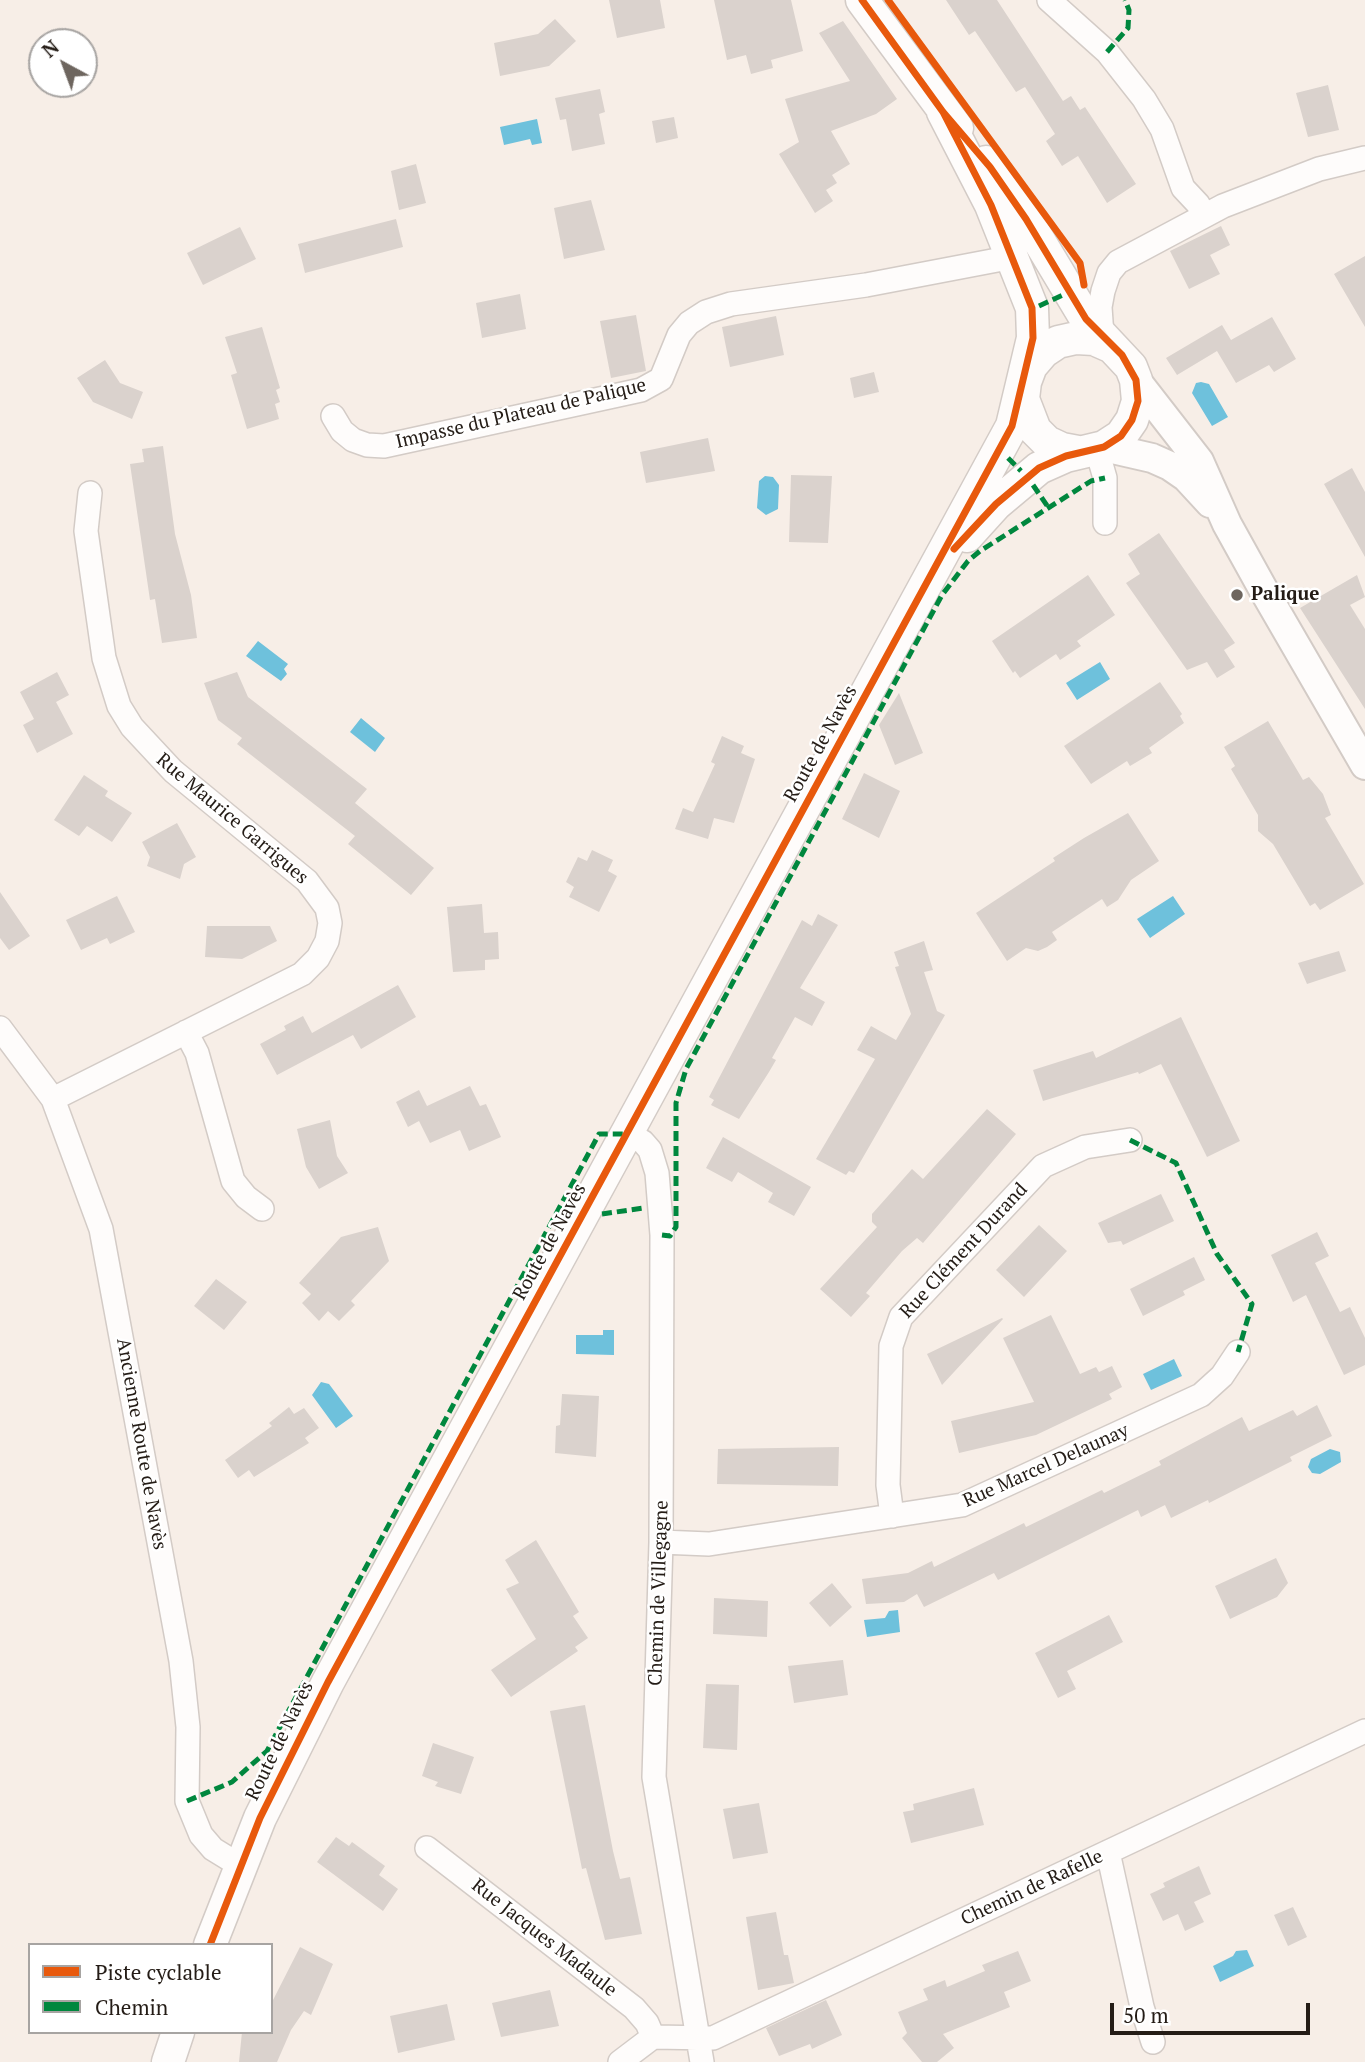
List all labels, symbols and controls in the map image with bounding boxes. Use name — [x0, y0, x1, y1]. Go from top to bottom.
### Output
north arrow — [28, 28, 98, 98]
text: N — [37, 34, 64, 62]
street label: Impasse du Plateau de Palique — [394, 374, 648, 454]
place label: Palique — [1251, 584, 1319, 606]
marker: Palique — [1229, 587, 1245, 603]
street label: Route de Navès — [780, 682, 862, 806]
street label: Rue Maurice Garrigues — [151, 749, 313, 889]
street label: Rue Clément Durand — [895, 1179, 1033, 1323]
street label: Route de Navès — [509, 1180, 591, 1304]
street label: Ancienne Route de Navès — [111, 1336, 171, 1552]
street label: Rue Marcel Delaunay — [960, 1419, 1132, 1513]
street label: Chemin de Villegagne — [644, 1500, 674, 1686]
street label: Route de Navès — [241, 1678, 319, 1804]
street label: Chemin de Rafelle — [957, 1845, 1107, 1931]
street label: Rue Jacques Madaule — [467, 1874, 621, 2002]
legend — [28, 1943, 273, 2034]
text: Piste cyclable — [95, 1958, 221, 1986]
scale bar — [1113, 1988, 1312, 2032]
text: Chemin — [95, 1993, 168, 2021]
text: 50 m — [1123, 2001, 1169, 2029]

